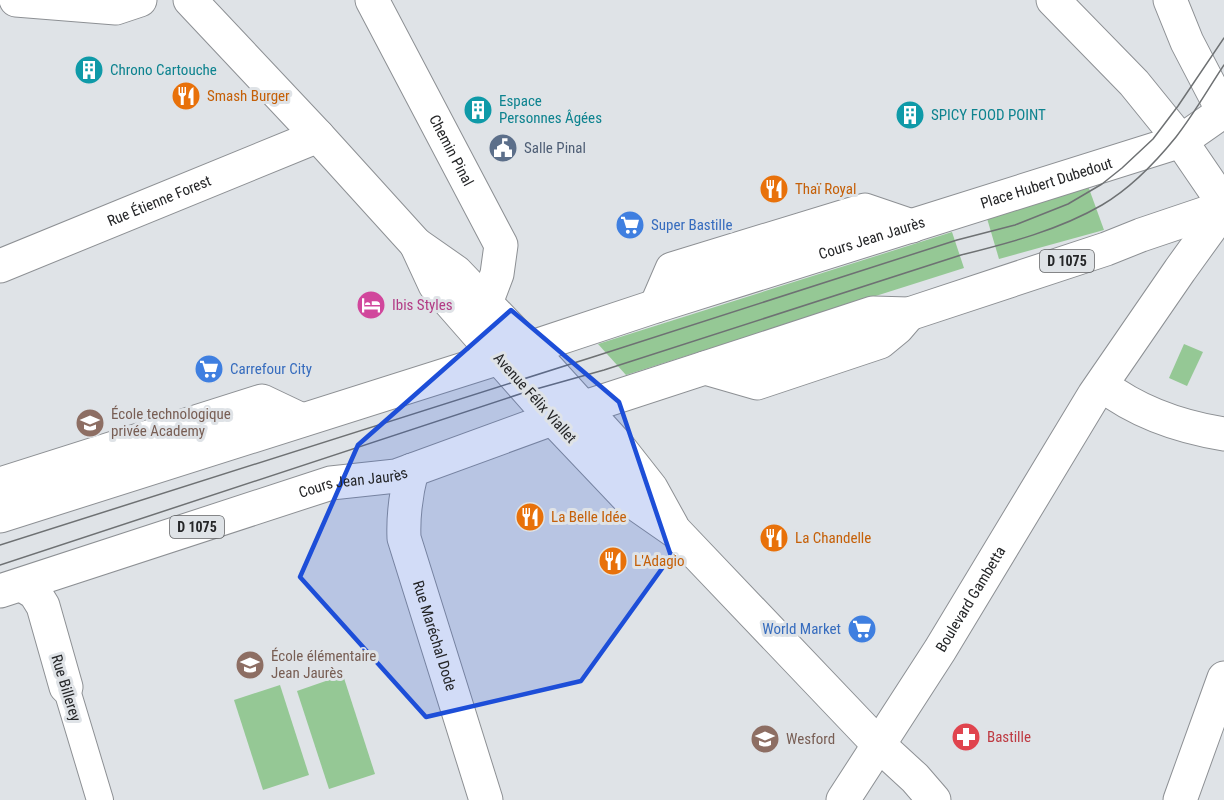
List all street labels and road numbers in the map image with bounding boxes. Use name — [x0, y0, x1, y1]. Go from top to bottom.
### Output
street label: Chemin Pinal — [425, 112, 477, 189]
street label: Place Hubert Dubedout — [978, 154, 1115, 212]
street label: Rue Étienne Forest — [105, 172, 214, 230]
street label: Cours Jean Jaurès — [816, 213, 927, 263]
road number: D 1075 — [1040, 250, 1094, 272]
street label: Avenue Félix Viallet — [490, 349, 580, 447]
street label: Cours Jean Jaurès — [296, 463, 410, 502]
road number: D 1075 — [170, 516, 224, 538]
street label: Boulevard Gambetta — [932, 543, 1009, 655]
street label: Rue Maréchal Dode — [409, 578, 460, 693]
street label: Rue Billerey — [47, 652, 85, 724]

